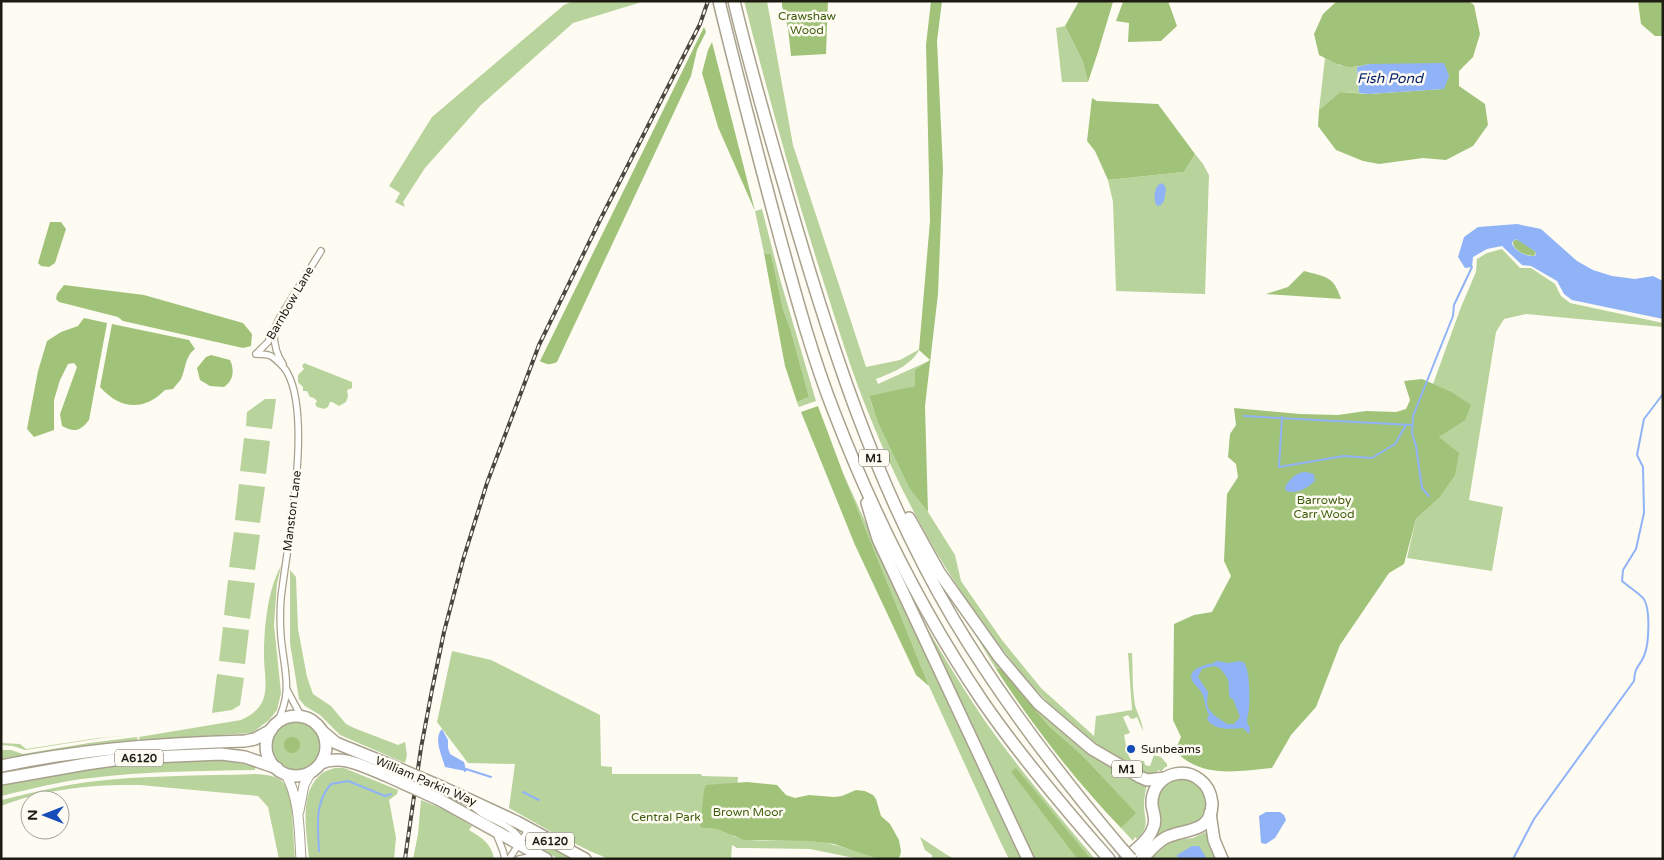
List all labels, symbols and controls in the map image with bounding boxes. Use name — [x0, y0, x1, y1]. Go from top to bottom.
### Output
park label: Crawshaw Wood — [778, 9, 837, 37]
water label: Fish Pond — [1357, 70, 1425, 87]
street label: Barnbow Lane — [263, 264, 317, 342]
road number: M1 — [859, 449, 889, 466]
street label: Manston Lane — [280, 470, 304, 552]
park label: Barrowby Carr Wood — [1293, 493, 1355, 521]
place label: Sunbeams — [1141, 742, 1201, 756]
marker: Sunbeams — [1125, 743, 1137, 755]
road number: A6120 — [115, 750, 163, 766]
street label: William Parkin Way — [373, 753, 479, 809]
road number: M1 — [1112, 761, 1142, 778]
north arrow — [20, 790, 70, 840]
park label: Brown Moor — [713, 805, 784, 819]
text: N — [24, 809, 41, 821]
park label: Central Park — [631, 810, 701, 824]
road number: A6120 — [526, 832, 574, 849]

